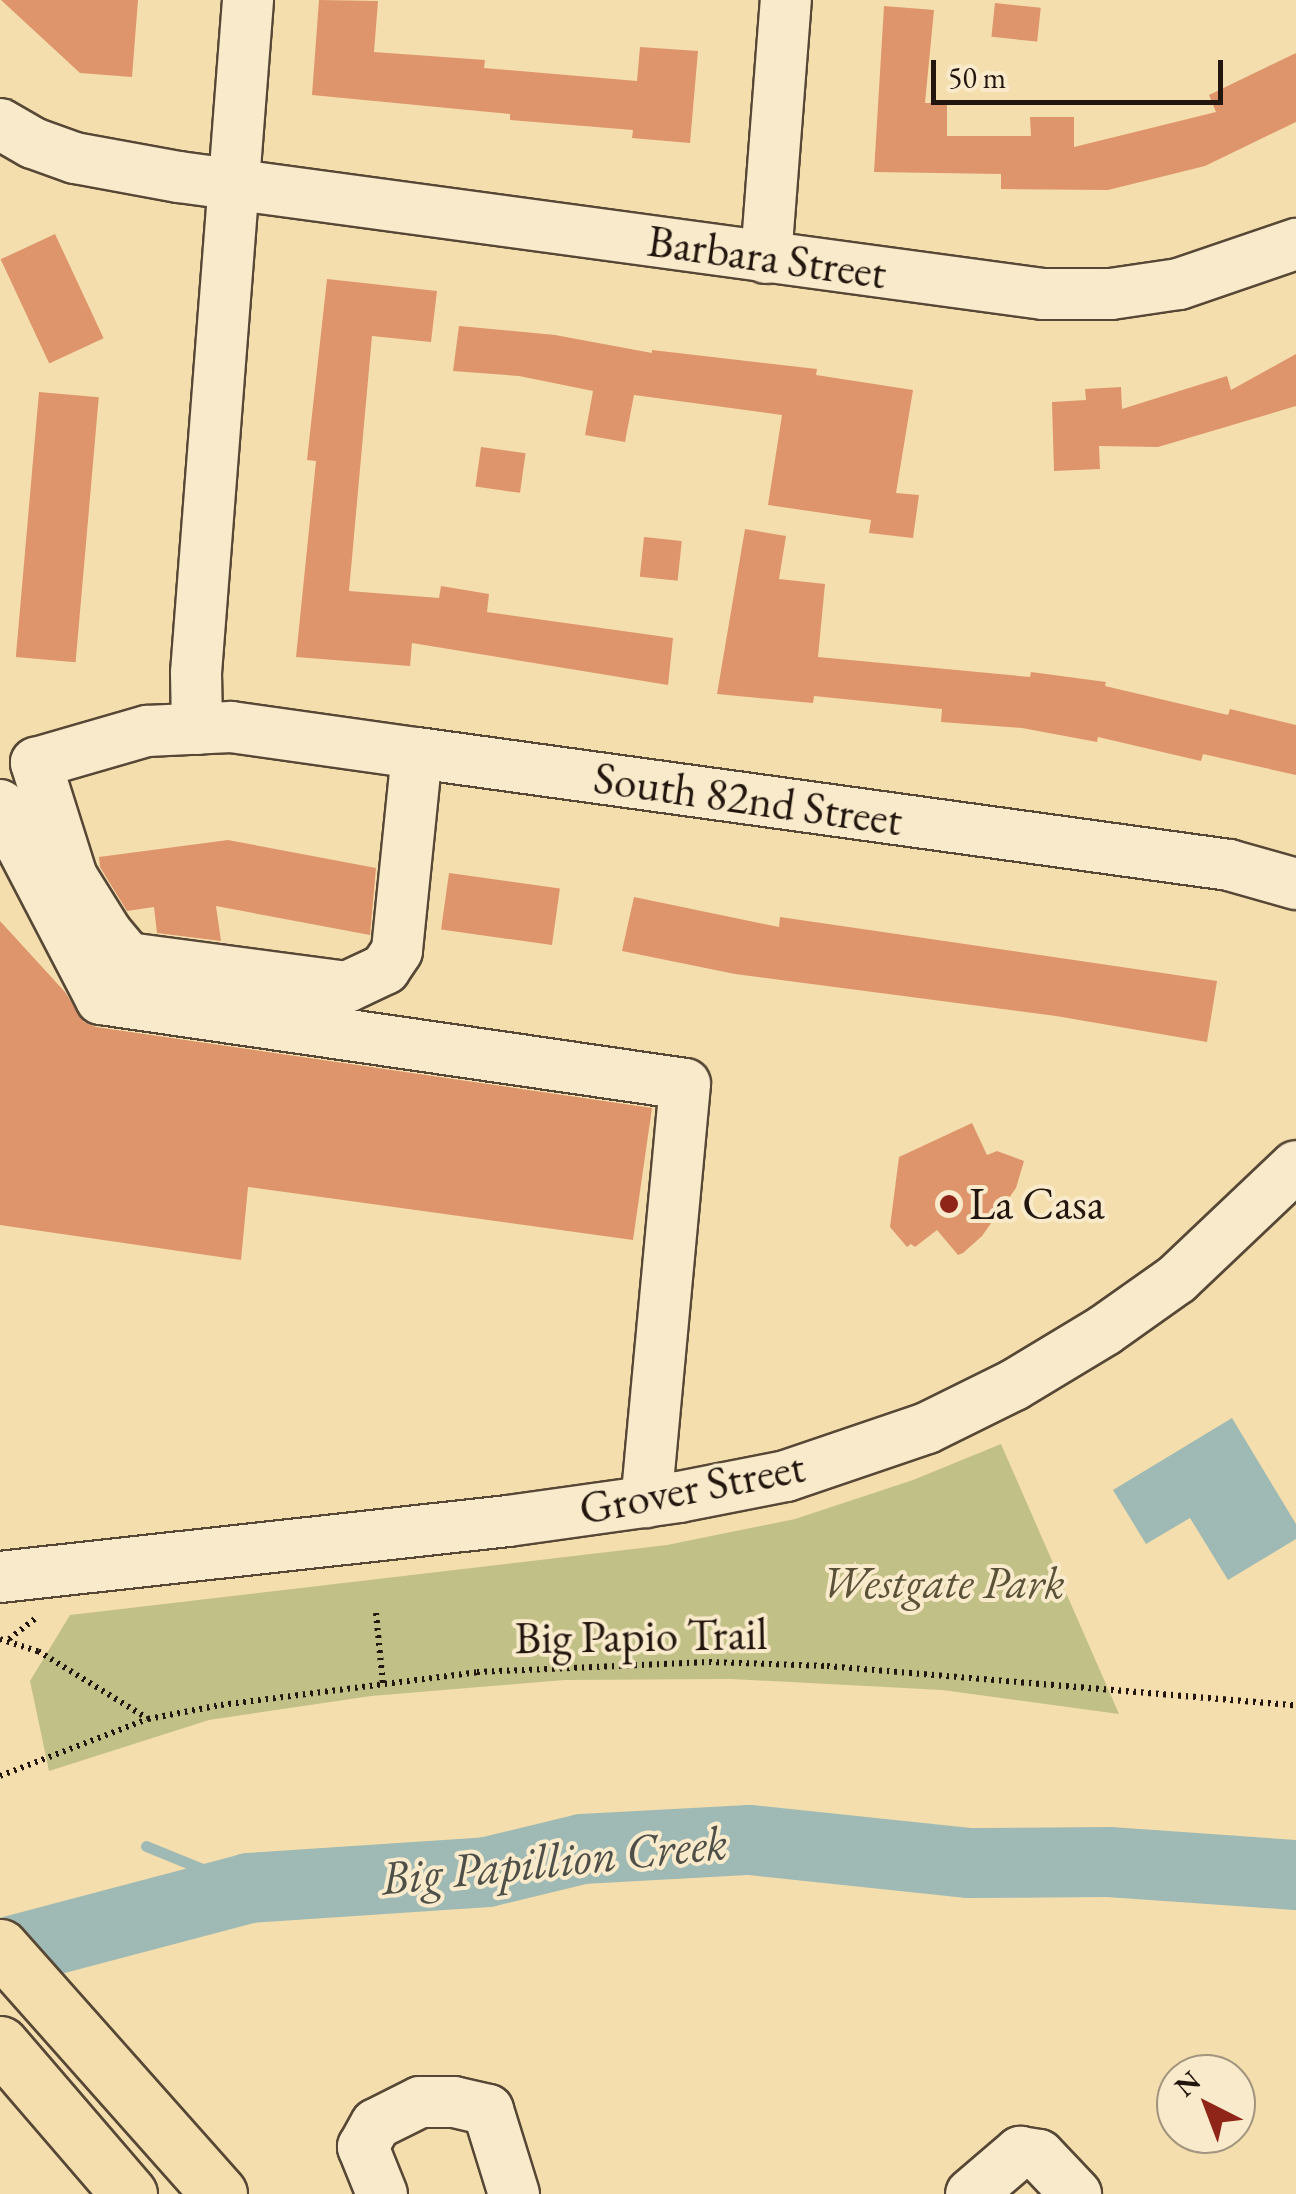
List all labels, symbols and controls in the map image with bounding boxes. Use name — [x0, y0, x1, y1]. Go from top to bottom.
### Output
scale bar — [936, 40, 1228, 102]
text: 50 m — [948, 58, 1006, 97]
street label: Barbara Street — [644, 214, 890, 300]
street label: South 82nd Street — [590, 751, 906, 847]
place label: La Casa — [969, 1177, 1105, 1231]
marker: La Casa — [938, 1193, 960, 1215]
street label: Grover Street — [575, 1440, 809, 1536]
park label: Westgate Park — [821, 1556, 1065, 1610]
street label: Big Papio Trail — [514, 1607, 768, 1665]
water label: Big Papillion Creek — [378, 1813, 730, 1907]
north arrow — [1156, 2054, 1256, 2154]
text: N — [1167, 2062, 1208, 2104]

